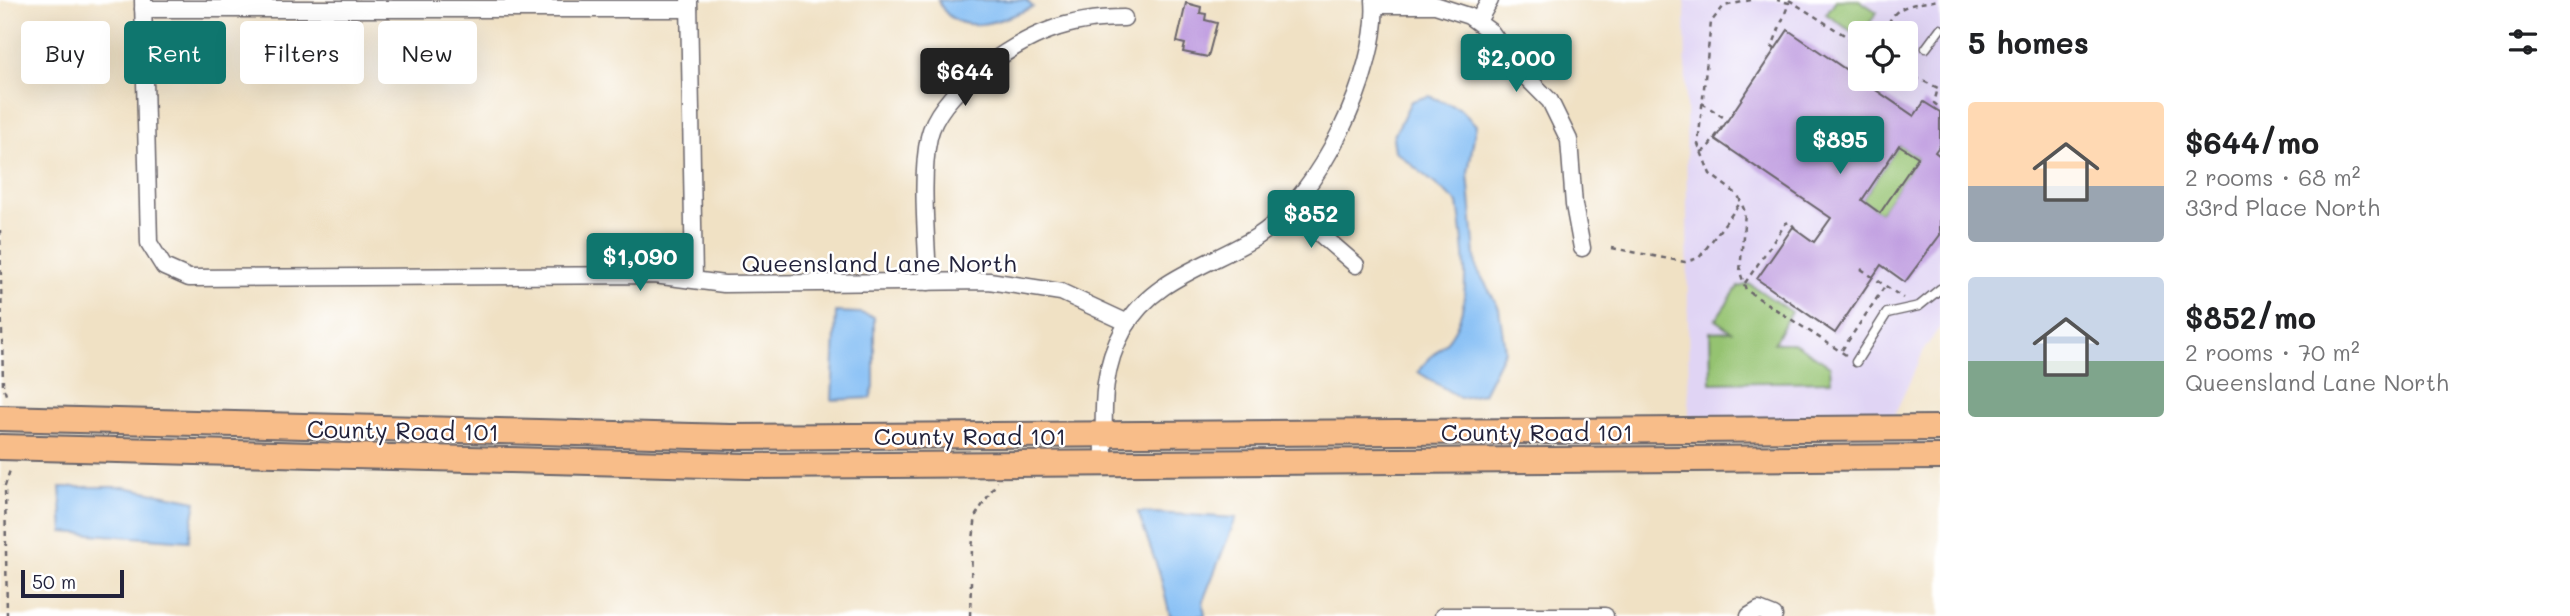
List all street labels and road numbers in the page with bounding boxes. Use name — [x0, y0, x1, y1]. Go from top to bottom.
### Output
street label: Queensland Lane North — [741, 247, 1017, 278]
street label: County Road 101 — [307, 413, 499, 447]
street label: County Road 101 — [1441, 416, 1633, 447]
street label: County Road 101 — [874, 420, 1066, 451]

